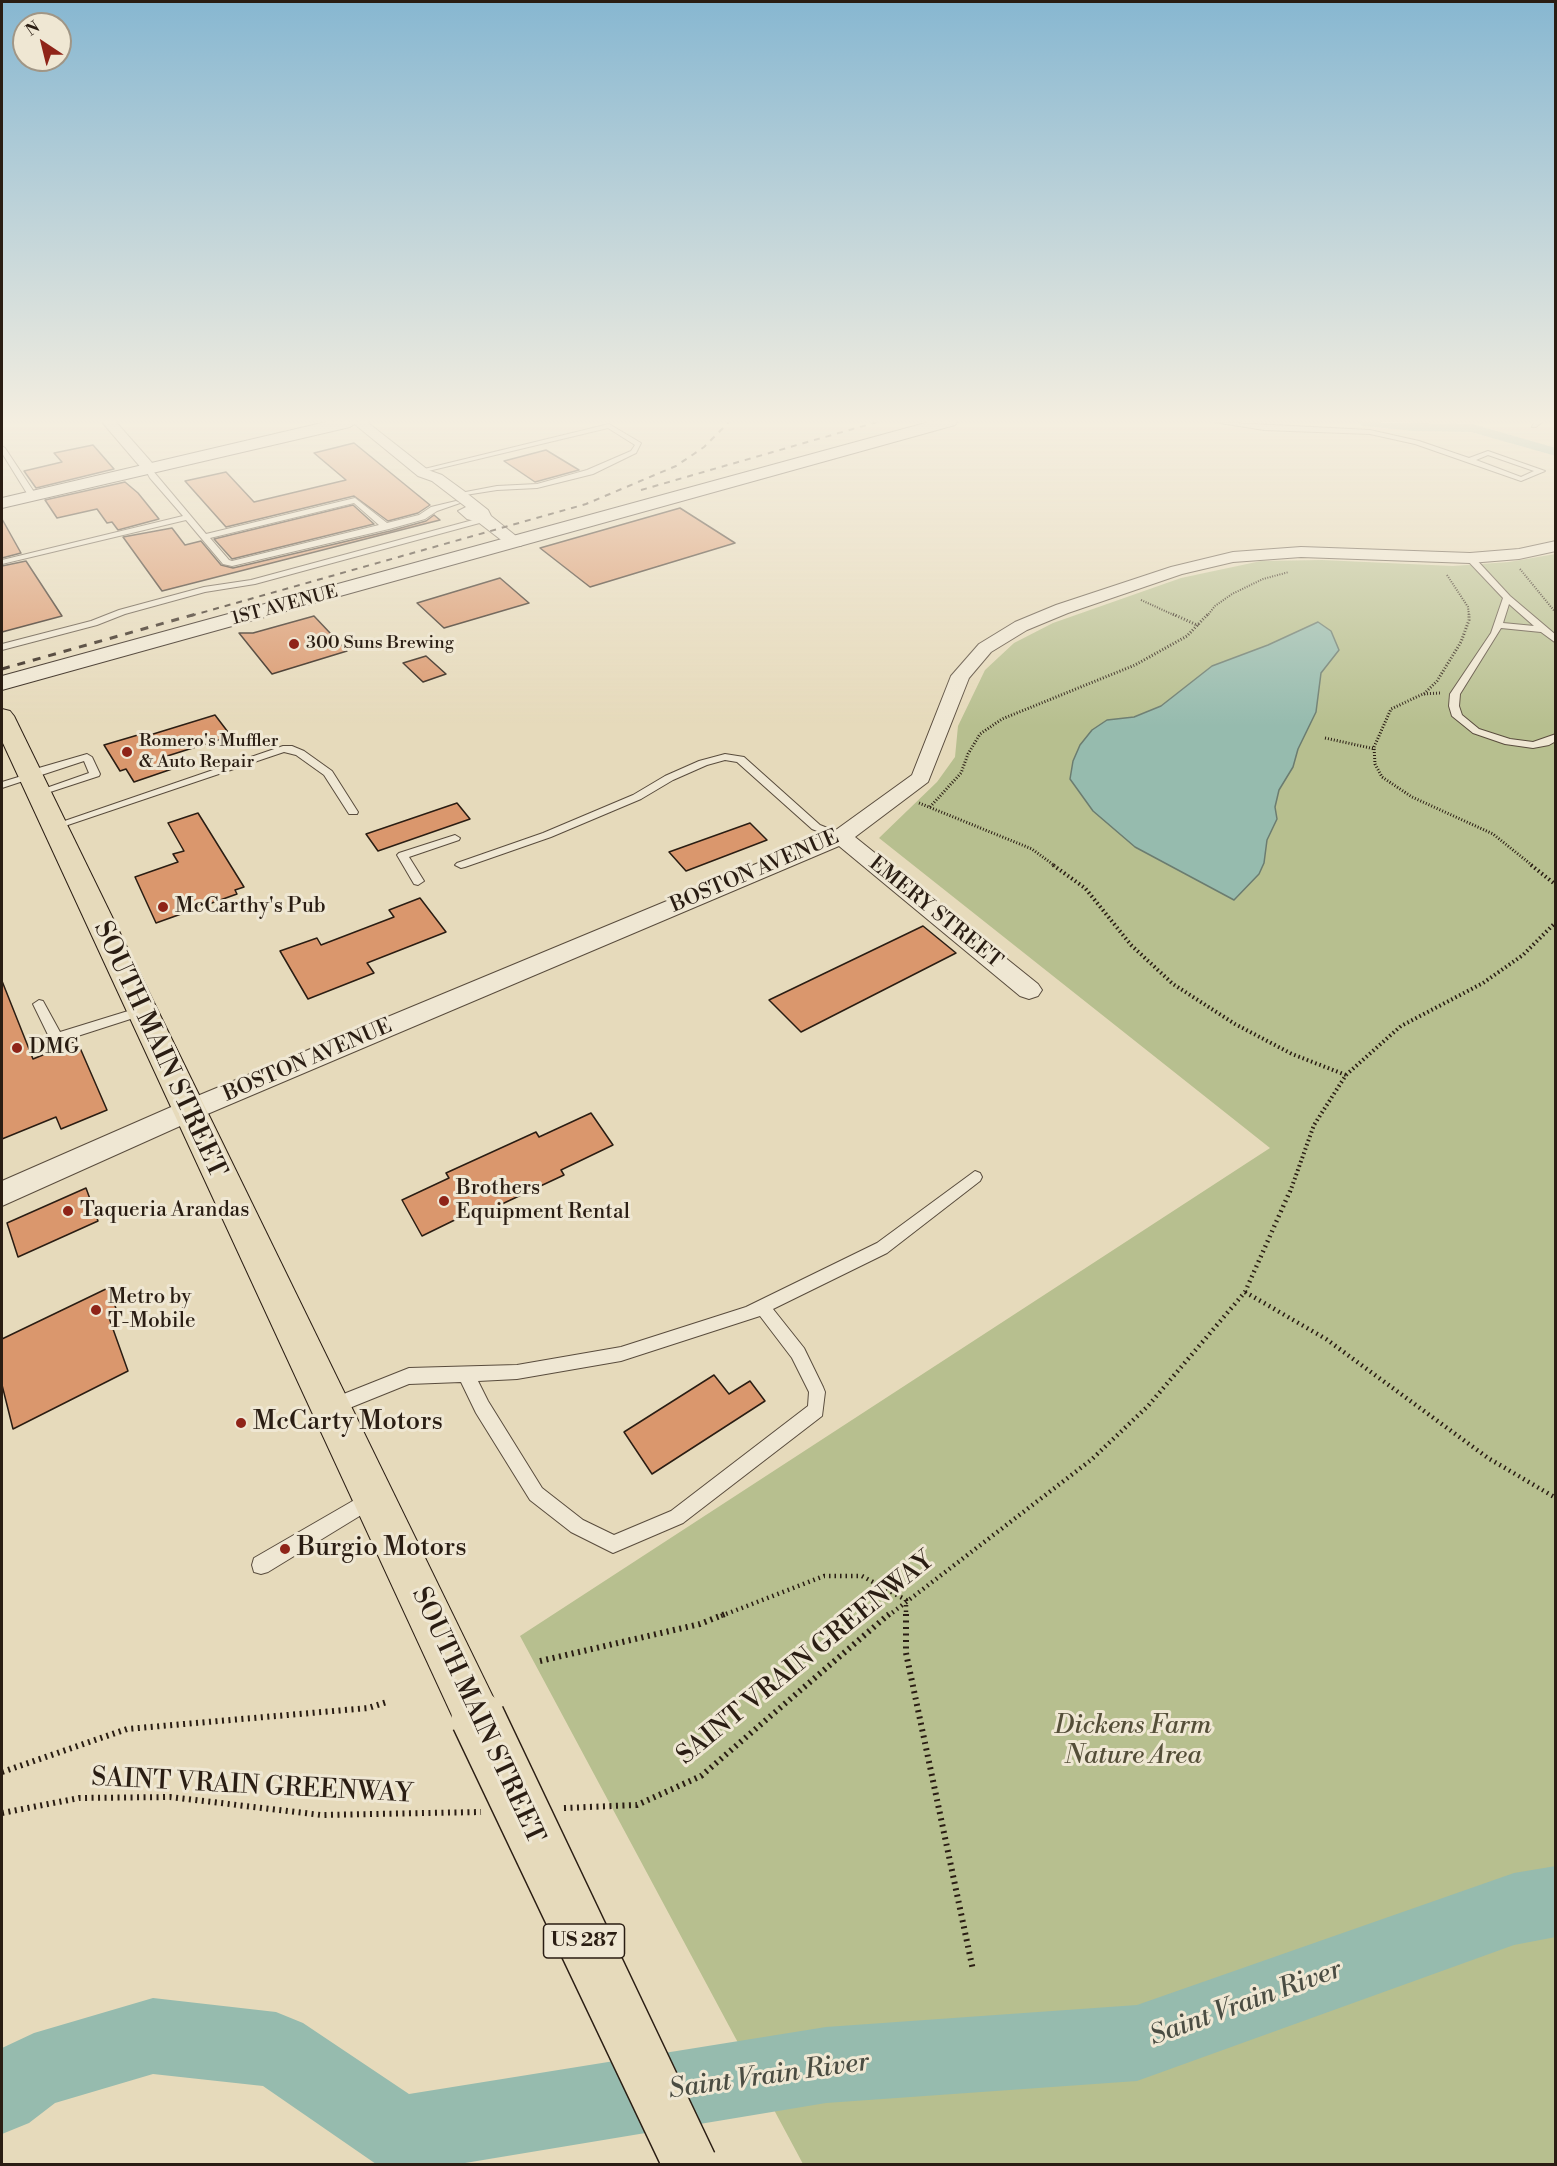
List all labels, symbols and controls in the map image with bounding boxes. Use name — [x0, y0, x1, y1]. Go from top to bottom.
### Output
north arrow — [12, 12, 72, 72]
text: N — [22, 17, 44, 41]
street label: 1ST AVENUE — [230, 581, 340, 631]
place label: 300 Suns Brewing — [306, 633, 454, 655]
marker: 300 Suns Brewing — [287, 637, 301, 651]
place label: Romero's Muffler & Auto Repair — [139, 731, 279, 774]
marker: Romero's Muffler & Auto Repair — [120, 745, 134, 759]
street label: BOSTON AVENUE — [667, 825, 843, 919]
street label: EMERY STREET — [863, 851, 1007, 975]
place label: McCarthy's Pub — [175, 894, 326, 920]
marker: McCarthy's Pub — [156, 900, 170, 914]
street label: SOUTH MAIN STREET — [86, 917, 232, 1183]
street label: BOSTON AVENUE — [220, 1014, 396, 1108]
place label: DMG — [29, 1035, 79, 1061]
marker: DMG — [10, 1041, 24, 1055]
place label: Brothers Equipment Rental — [456, 1176, 630, 1226]
marker: Brothers Equipment Rental — [437, 1194, 451, 1208]
place label: Taqueria Arandas — [80, 1198, 249, 1224]
marker: Taqueria Arandas — [61, 1204, 75, 1218]
place label: Metro by T-Mobile — [108, 1285, 196, 1335]
marker: Metro by T-Mobile — [89, 1303, 103, 1317]
place label: McCarty Motors — [253, 1407, 443, 1439]
marker: McCarty Motors — [234, 1416, 248, 1430]
place label: Burgio Motors — [297, 1533, 467, 1565]
marker: Burgio Motors — [278, 1542, 292, 1556]
street label: SAINT VRAIN GREENWAY — [671, 1546, 941, 1772]
street label: SOUTH MAIN STREET — [404, 1583, 550, 1849]
park label: Dickens Farm Nature Area — [1055, 1711, 1211, 1772]
street label: SAINT VRAIN GREENWAY — [91, 1763, 413, 1811]
road number: US 287 — [544, 1924, 624, 1958]
water label: Saint Vrain River — [1145, 1954, 1347, 2054]
water label: Saint Vrain River — [667, 2047, 871, 2107]

